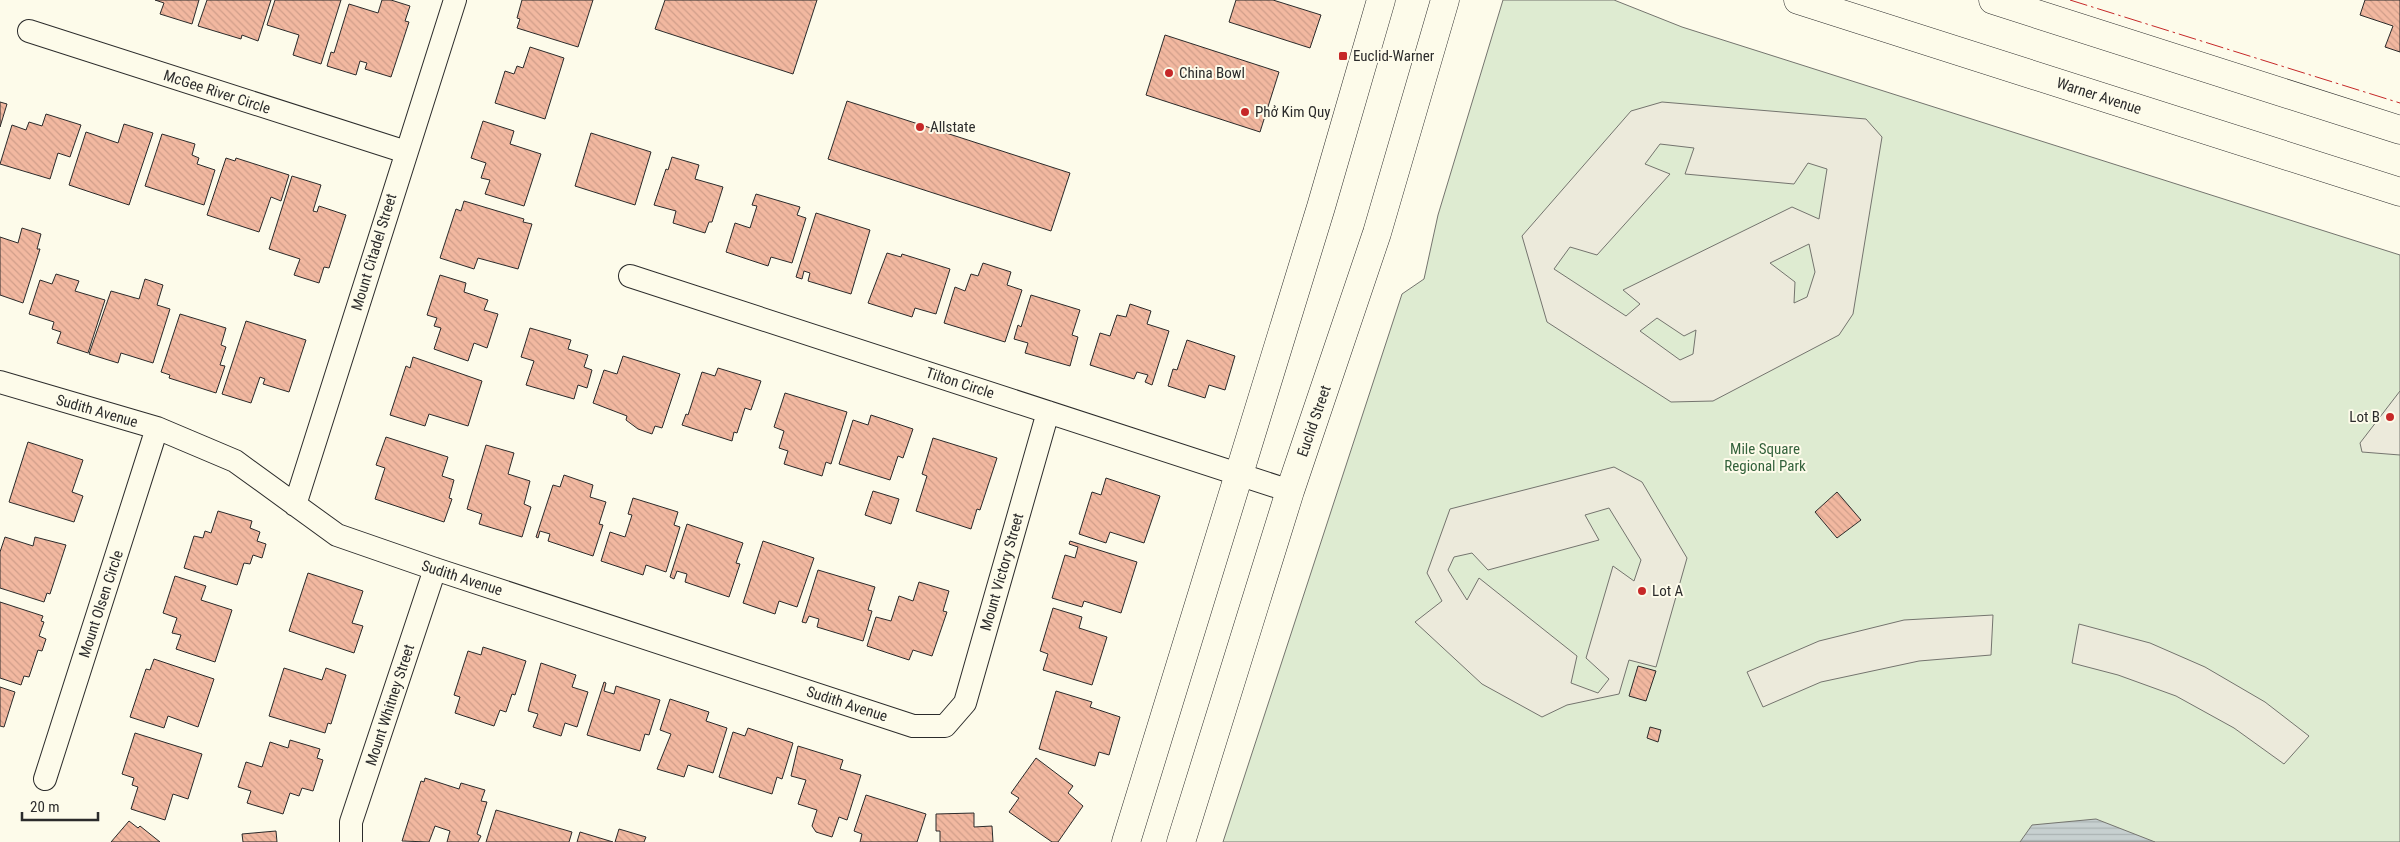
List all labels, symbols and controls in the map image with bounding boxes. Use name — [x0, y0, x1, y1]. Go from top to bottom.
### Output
place label: Euclid-Warner — [1353, 47, 1435, 65]
marker: Euclid-Warner — [1337, 50, 1349, 62]
place label: China Bowl — [1179, 64, 1245, 82]
street label: McGee River Circle — [161, 66, 273, 118]
marker: China Bowl — [1163, 67, 1175, 79]
street label: Warner Avenue — [2054, 74, 2144, 118]
place label: Phở Kim Quy — [1255, 103, 1330, 121]
marker: Phở Kim Quy — [1239, 106, 1251, 118]
place label: Allstate — [930, 118, 975, 136]
marker: Allstate — [914, 121, 926, 133]
street label: Mount Citadel Street — [348, 191, 400, 313]
street label: Tilton Circle — [923, 363, 997, 403]
street label: Euclid Street — [1293, 383, 1335, 459]
street label: Sudith Avenue — [54, 391, 140, 431]
place label: Lot B — [2349, 408, 2380, 426]
marker: Lot B — [2384, 411, 2396, 423]
park label: Mile Square Regional Park — [1724, 440, 1806, 475]
street label: Mount Victory Street — [977, 511, 1027, 633]
street label: Mount Olsen Circle — [75, 548, 127, 660]
street label: Sudith Avenue — [419, 556, 505, 600]
place label: Lot A — [1652, 582, 1684, 600]
marker: Lot A — [1636, 585, 1648, 597]
street label: Mount Whitney Street — [362, 642, 418, 768]
street label: Sudith Avenue — [804, 682, 890, 726]
scale bar — [22, 790, 99, 822]
text: 20 m — [30, 798, 60, 816]

